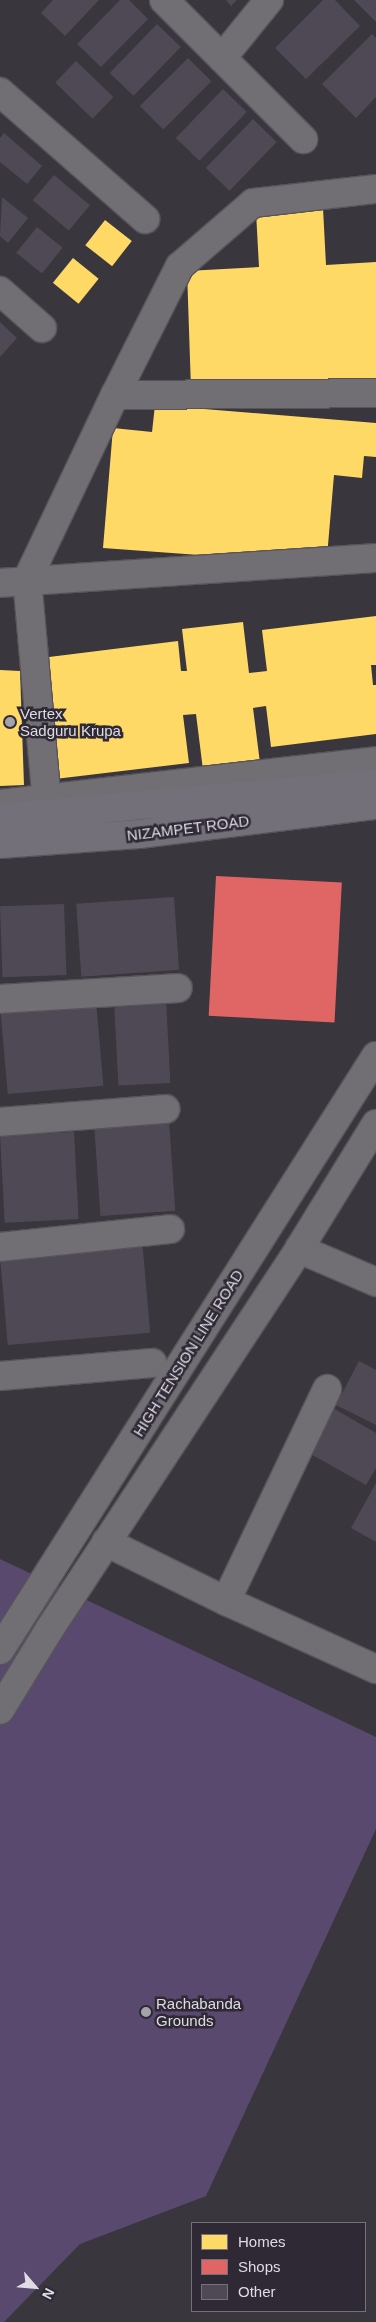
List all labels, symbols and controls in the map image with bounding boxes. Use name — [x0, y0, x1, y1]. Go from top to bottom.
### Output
place label: Vertex Sadguru Krupa — [20, 704, 121, 739]
marker: Vertex Sadguru Krupa — [4, 716, 16, 728]
street label: NIZAMPET ROAD — [126, 812, 250, 844]
street label: HIGH TENSION LINE ROAD — [129, 1266, 247, 1440]
place label: Rachabanda Grounds — [156, 1994, 241, 2029]
marker: Rachabanda Grounds — [140, 2006, 152, 2018]
legend — [191, 2222, 366, 2312]
text: Homes — [238, 2233, 286, 2250]
text: Shops — [238, 2258, 281, 2275]
north arrow — [10, 2262, 60, 2312]
text: Other — [238, 2283, 276, 2300]
text: N — [39, 2286, 58, 2302]

